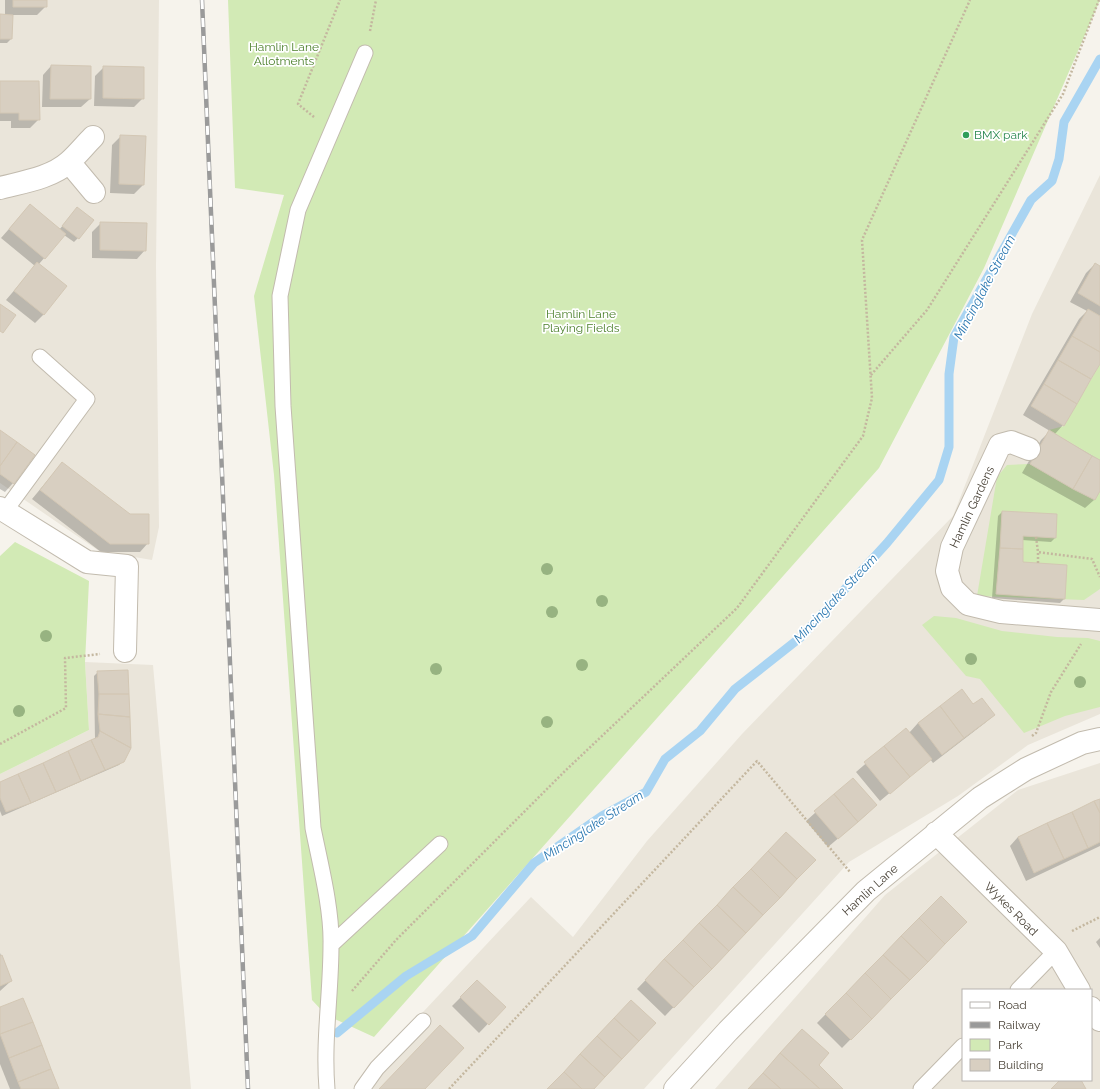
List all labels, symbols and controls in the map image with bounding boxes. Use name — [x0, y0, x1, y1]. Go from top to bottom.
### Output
park label: Hamlin Lane Allotments — [249, 40, 319, 68]
place label: BMX park — [974, 128, 1028, 142]
marker: BMX park — [961, 130, 971, 140]
water label: Mincinglake Stream — [951, 233, 1018, 342]
park label: Hamlin Lane Playing Fields — [543, 307, 620, 335]
street label: Hamlin Gardens — [947, 464, 997, 550]
water label: Mincinglake Stream — [790, 551, 880, 646]
water label: Mincinglake Stream — [541, 788, 646, 863]
street label: Hamlin Lane — [839, 861, 901, 919]
street label: Wykes Road — [981, 879, 1041, 939]
legend — [962, 989, 1092, 1081]
text: Road — [998, 998, 1027, 1012]
text: Railway — [998, 1018, 1041, 1032]
text: Park — [998, 1038, 1023, 1052]
text: Building — [998, 1058, 1044, 1072]

